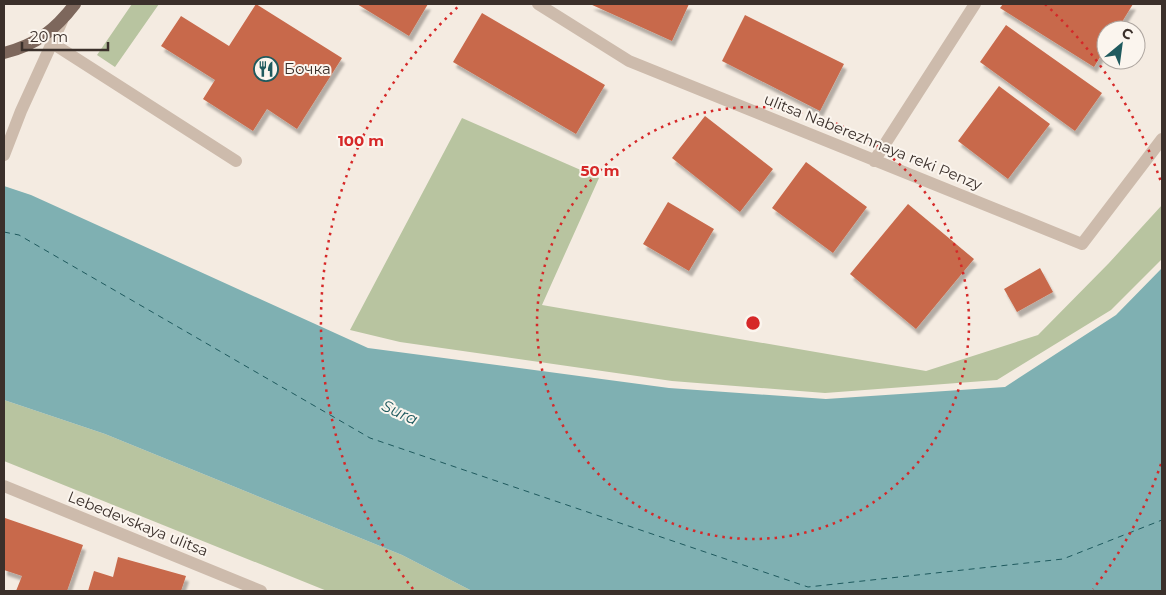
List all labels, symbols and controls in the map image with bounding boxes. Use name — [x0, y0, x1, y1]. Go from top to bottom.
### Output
scale bar — [22, 20, 109, 52]
north arrow — [1096, 20, 1146, 70]
text: С — [1118, 23, 1136, 44]
text: 20 m — [30, 27, 68, 46]
restaurant icon: Бочка — [253, 56, 279, 82]
place label: Бочка — [284, 59, 331, 78]
street label: ulitsa Naberezhnaya reki Penzy — [761, 89, 986, 194]
text: 100 m — [338, 131, 384, 150]
text: 50 m — [580, 161, 620, 180]
centre of rings — [744, 314, 762, 332]
water label: Sura — [379, 396, 421, 429]
street label: Lebedevskaya ulitsa — [65, 487, 211, 560]

